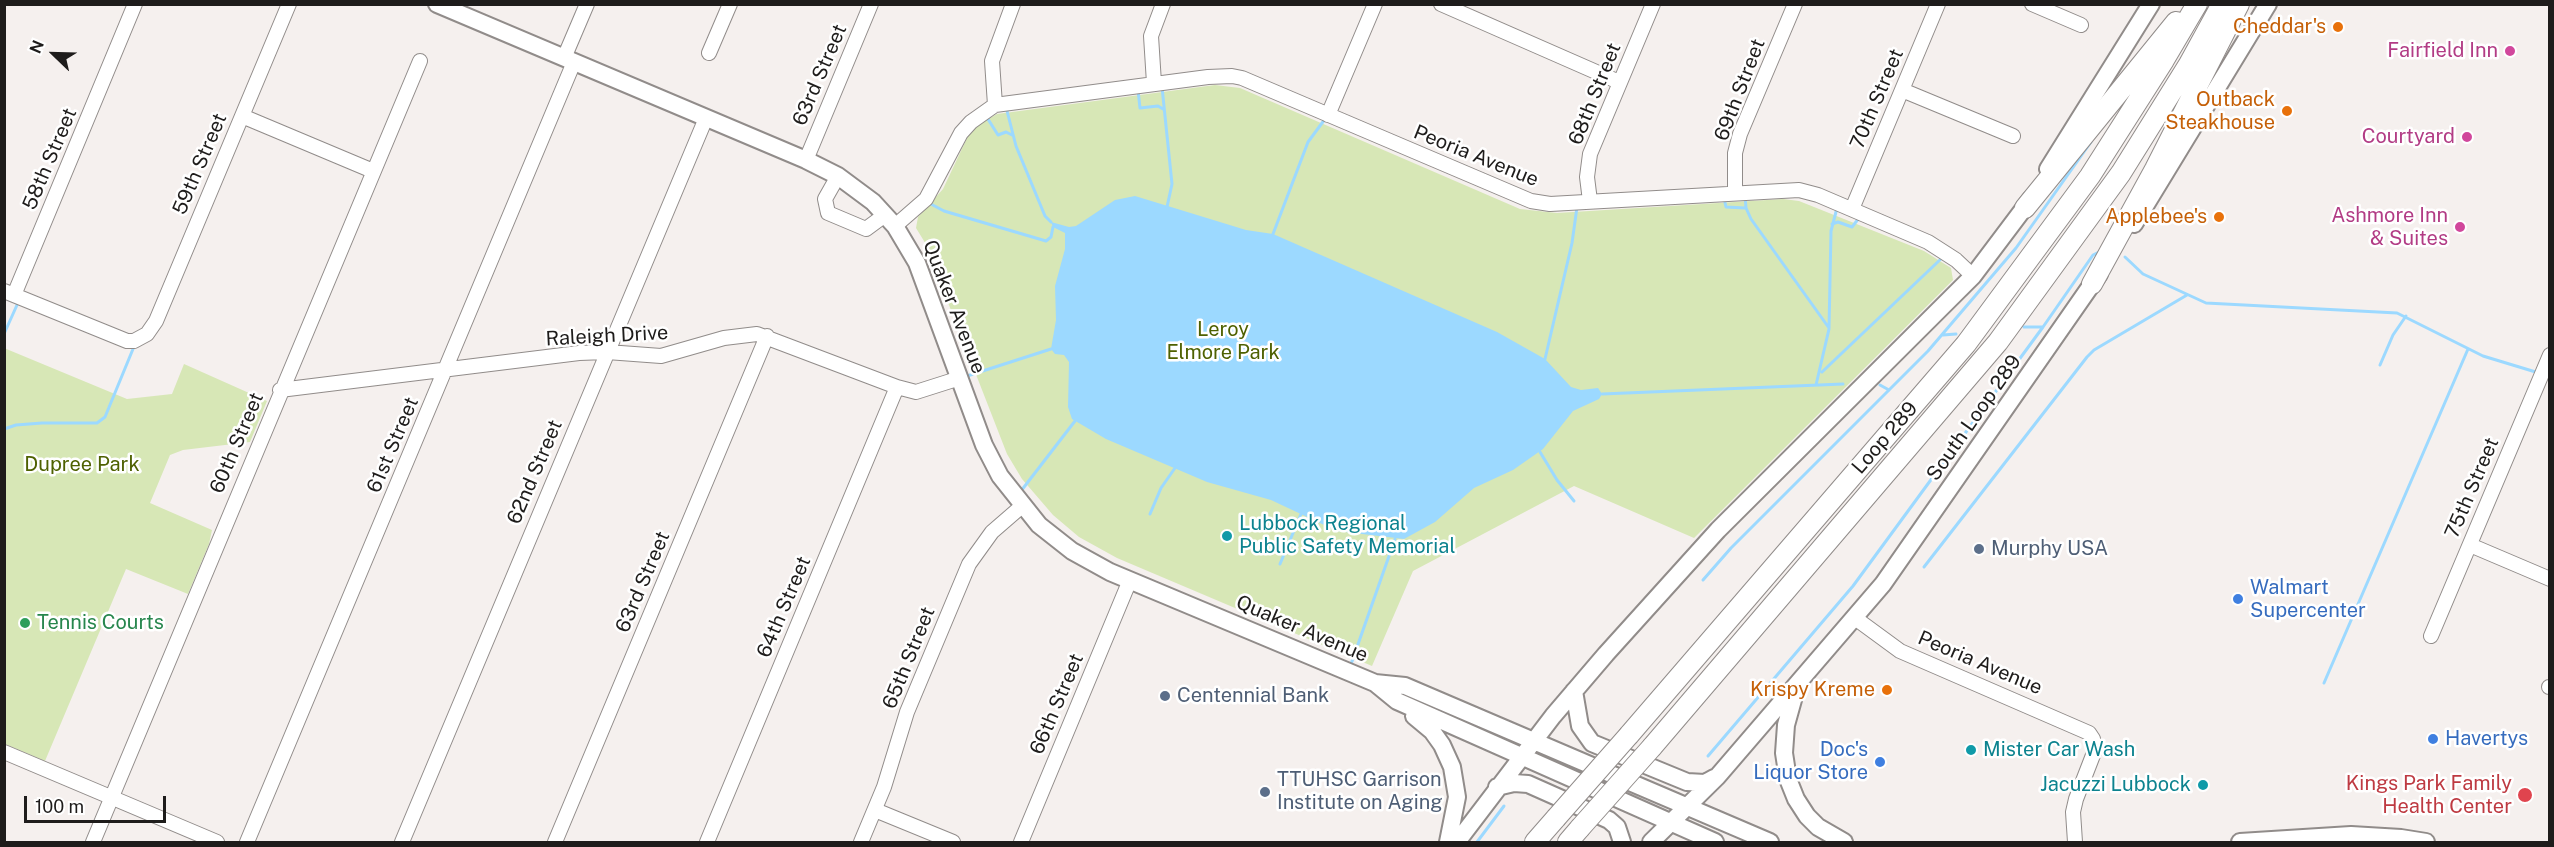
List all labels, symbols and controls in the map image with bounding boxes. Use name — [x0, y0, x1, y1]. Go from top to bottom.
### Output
place label: Cheddar's — [2233, 15, 2326, 39]
marker: Cheddar's — [2331, 20, 2345, 34]
street label: 63rd Street — [788, 21, 852, 129]
north arrow — [24, 24, 84, 84]
street label: 69th Street — [1710, 36, 1770, 144]
text: N — [26, 37, 48, 56]
place label: Fairfield Inn — [2387, 39, 2498, 63]
street label: 68th Street — [1564, 40, 1626, 148]
marker: Fairfield Inn — [2503, 44, 2517, 58]
street label: 70th Street — [1845, 45, 1909, 153]
place label: Outback Steakhouse — [2165, 88, 2275, 135]
street label: 58th Street — [18, 104, 82, 214]
marker: Outback Steakhouse — [2280, 104, 2294, 118]
street label: 59th Street — [168, 110, 232, 218]
street label: Peoria Avenue — [1410, 120, 1542, 192]
place label: Courtyard — [2362, 125, 2455, 149]
marker: Courtyard — [2460, 130, 2474, 144]
place label: Ashmore Inn & Suites — [2331, 204, 2448, 251]
place label: Applebee's — [2105, 205, 2207, 229]
marker: Applebee's — [2212, 210, 2226, 224]
marker: Ashmore Inn & Suites — [2453, 220, 2467, 234]
street label: Quaker Avenue — [918, 237, 990, 377]
park label: Leroy Elmore Park — [1166, 318, 1280, 365]
street label: Raleigh Drive — [545, 321, 669, 351]
street label: South Loop 289 — [1922, 350, 2026, 486]
street label: 60th Street — [205, 389, 269, 497]
street label: 61st Street — [362, 394, 424, 496]
street label: Loop 289 — [1847, 397, 1923, 479]
street label: 62nd Street — [502, 416, 568, 528]
street label: 75th Street — [2440, 434, 2504, 542]
park label: Dupree Park — [24, 453, 140, 477]
place label: Lubbock Regional Public Safety Memorial — [1239, 512, 1455, 559]
street label: 63rd Street — [611, 528, 675, 636]
marker: Lubbock Regional Public Safety Memorial — [1220, 529, 1234, 543]
place label: Murphy USA — [1991, 537, 2108, 561]
marker: Murphy USA — [1972, 542, 1986, 556]
street label: 64th Street — [752, 553, 816, 661]
place label: Walmart Supercenter — [2250, 576, 2366, 623]
street label: Quaker Avenue — [1232, 590, 1372, 668]
marker: Walmart Supercenter — [2231, 592, 2245, 606]
street label: 65th Street — [878, 604, 940, 712]
place label: Tennis Courts — [37, 611, 164, 635]
marker: Tennis Courts — [18, 616, 32, 630]
street label: Peoria Avenue — [1914, 626, 2046, 700]
street label: 66th Street — [1025, 650, 1089, 758]
place label: Krispy Kreme — [1750, 678, 1875, 702]
marker: Krispy Kreme — [1880, 683, 1894, 697]
place label: Centennial Bank — [1177, 684, 1329, 708]
marker: Centennial Bank — [1158, 689, 1172, 703]
place label: Havertys — [2445, 727, 2528, 751]
marker: Havertys — [2426, 732, 2440, 746]
place label: Doc's Liquor Store — [1753, 738, 1868, 785]
place label: Mister Car Wash — [1983, 738, 2135, 762]
marker: Mister Car Wash — [1964, 743, 1978, 757]
marker: Doc's Liquor Store — [1873, 755, 1887, 769]
place label: TTUHSC Garrison Institute on Aging — [1277, 768, 1443, 815]
place label: Kings Park Family Health Center — [2346, 772, 2512, 819]
place label: Jacuzzi Lubbock — [2040, 773, 2191, 797]
marker: Jacuzzi Lubbock — [2196, 778, 2210, 792]
scale bar — [27, 784, 170, 822]
marker: TTUHSC Garrison Institute on Aging — [1258, 785, 1272, 799]
marker: Kings Park Family Health Center — [2516, 786, 2534, 804]
text: 100 m — [35, 796, 84, 817]

